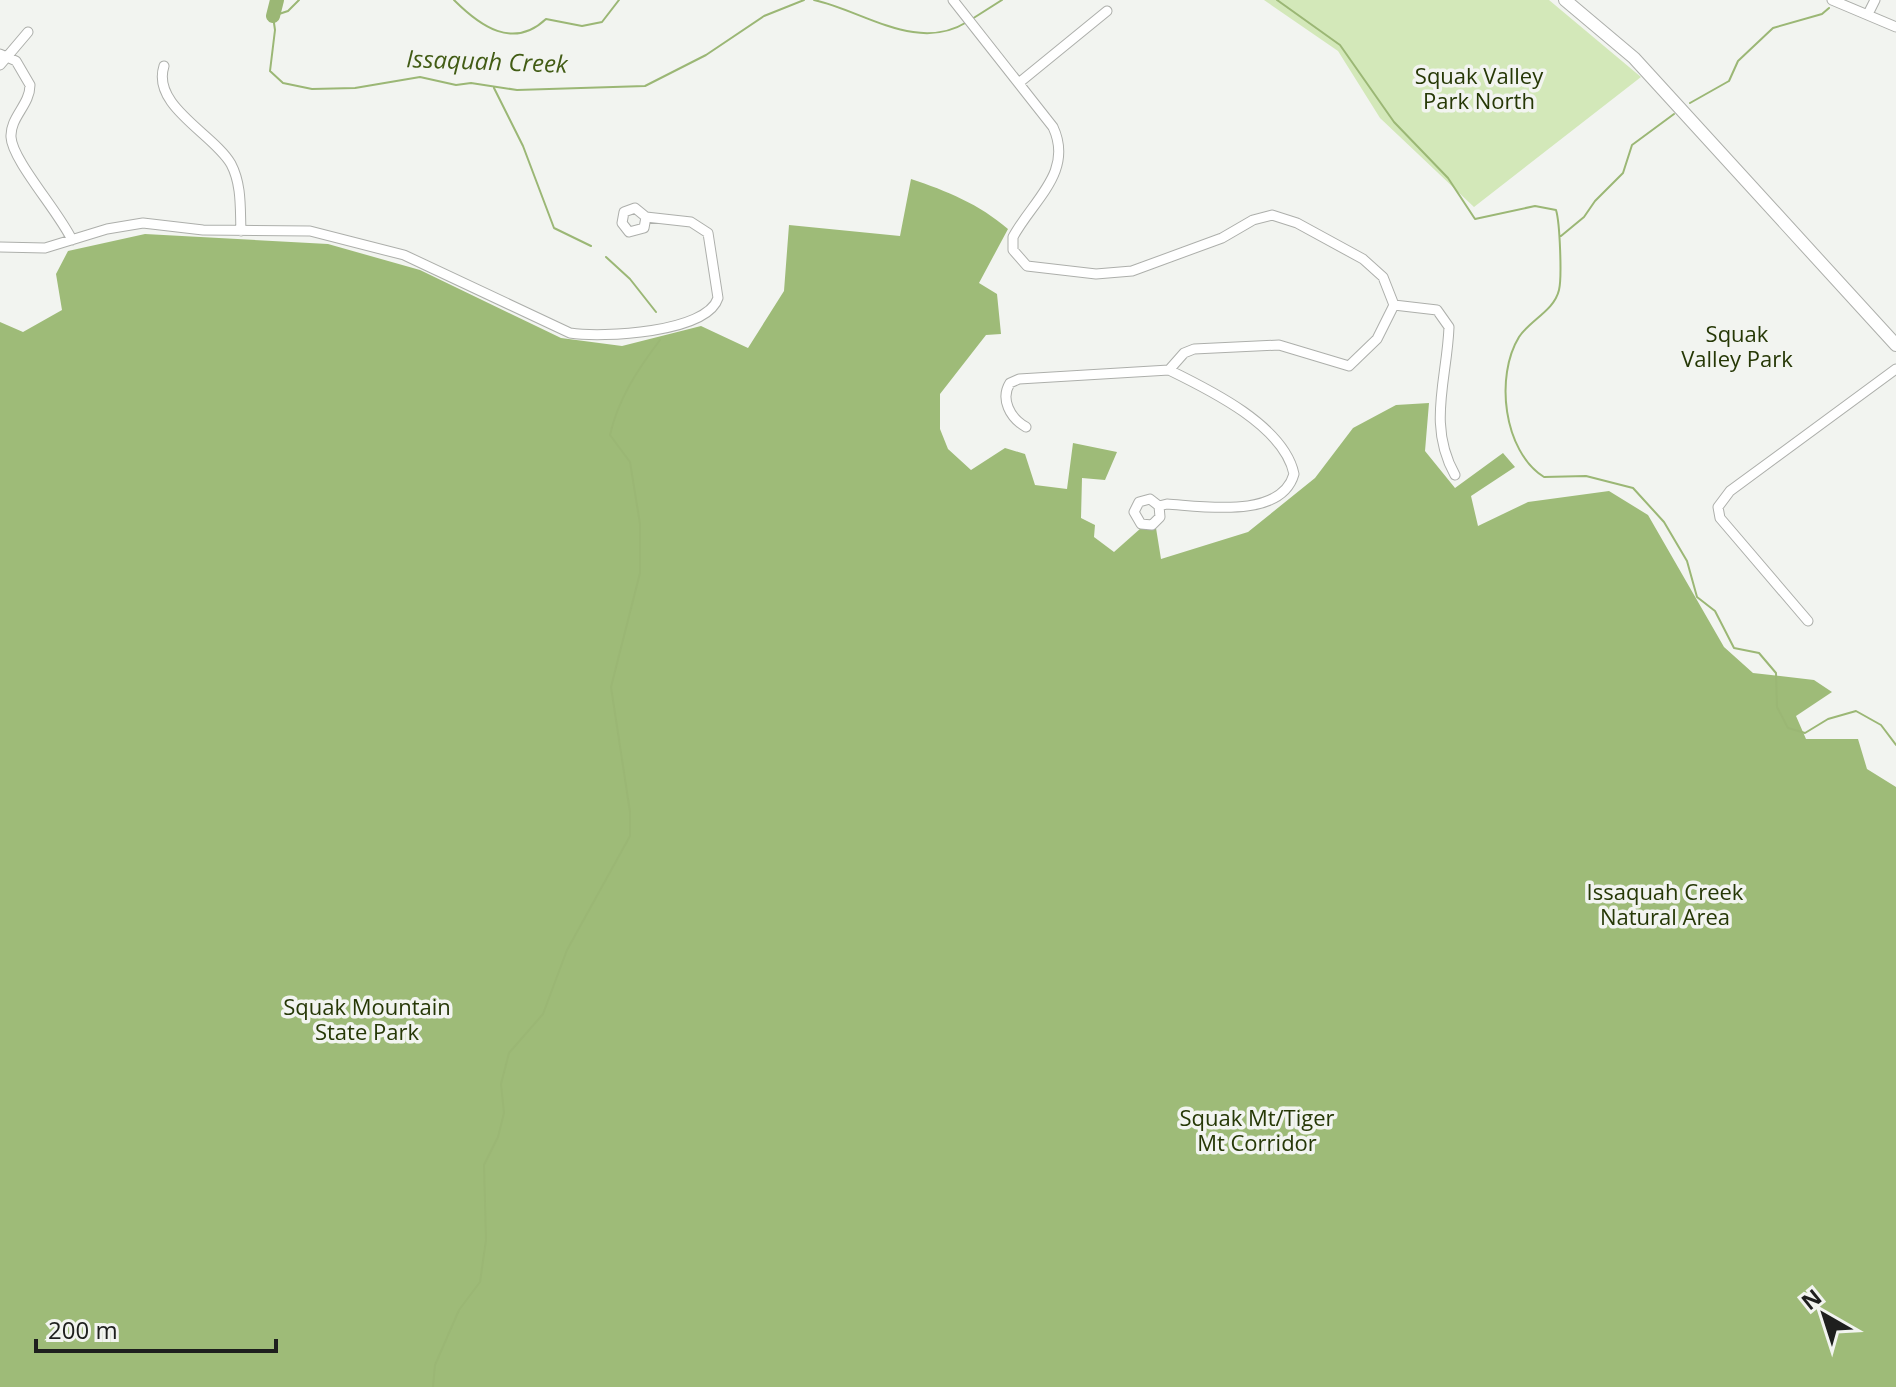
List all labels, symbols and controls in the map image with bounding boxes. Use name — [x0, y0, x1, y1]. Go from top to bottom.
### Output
water label: Issaquah Creek — [406, 41, 570, 80]
park label: Squak Valley Park North — [1415, 60, 1544, 115]
park label: Squak Valley Park — [1681, 318, 1793, 373]
park label: Issaquah Creek Natural Area — [1587, 876, 1744, 931]
park label: Squak Mountain State Park — [283, 991, 451, 1046]
park label: Squak Mt/Tiger Mt Corridor — [1179, 1102, 1335, 1157]
north arrow — [1784, 1275, 1864, 1355]
text: N — [1794, 1281, 1827, 1316]
scale bar — [36, 1303, 276, 1353]
text: 200 m — [48, 1313, 118, 1346]

